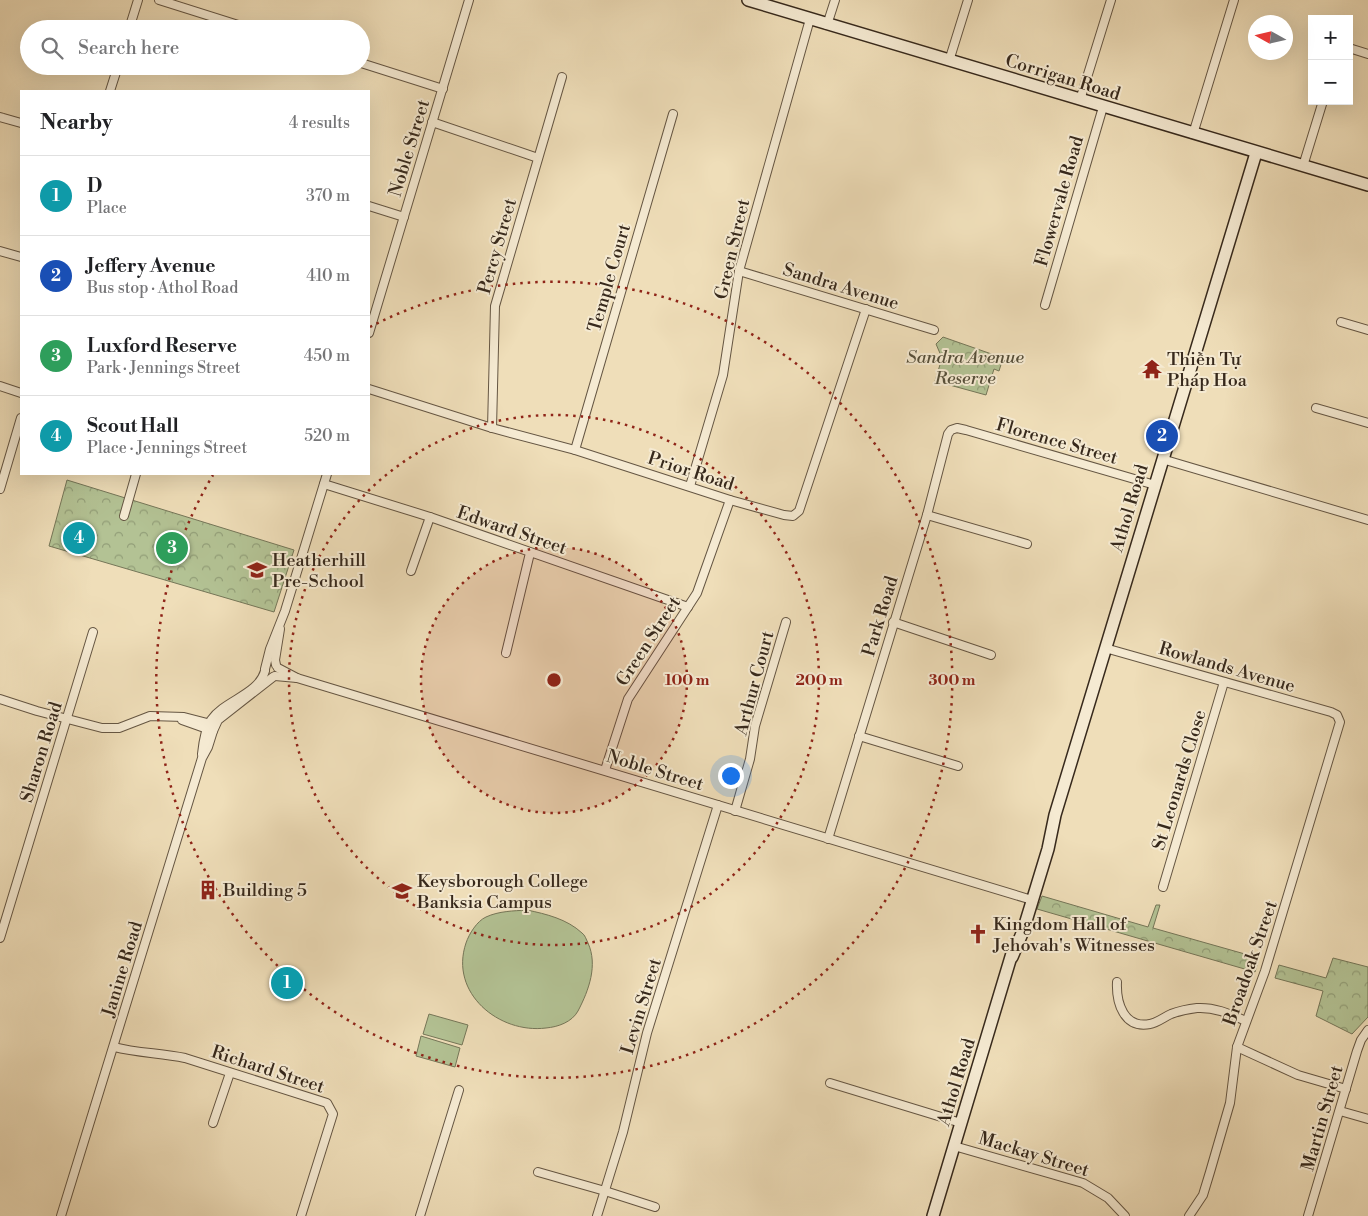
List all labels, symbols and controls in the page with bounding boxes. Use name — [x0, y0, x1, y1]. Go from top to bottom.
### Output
north arrow — [1248, 15, 1293, 60]
map controls — [1308, 15, 1353, 105]
button: + — [1308, 15, 1353, 60]
search box — [20, 20, 370, 75]
icon: search — [38, 34, 66, 62]
text: Search here — [78, 36, 179, 60]
street label: Corrigan Road — [1002, 49, 1124, 106]
button: − — [1308, 60, 1353, 105]
street label: Noble Street — [384, 96, 435, 200]
text: Nearby — [40, 110, 113, 136]
text: 4 results — [289, 113, 350, 133]
street label: Flowervale Road — [1030, 132, 1089, 269]
text: D — [87, 174, 102, 198]
text: 1 — [52, 186, 60, 206]
text: 370 m — [306, 186, 350, 206]
street label: Percy Street — [473, 195, 522, 297]
street label: Green Street — [710, 196, 755, 302]
text: Place — [87, 198, 127, 218]
street label: Temple Court — [583, 221, 636, 335]
text: Jeffery Avenue — [87, 254, 215, 278]
street label: Sandra Avenue — [780, 258, 902, 315]
text: 2 — [51, 266, 61, 286]
text: 410 m — [306, 266, 350, 286]
text: Bus stop · Athol Road — [87, 278, 238, 298]
text: Luxford Reserve — [87, 334, 237, 358]
text: 3 — [51, 346, 61, 366]
text: 450 m — [304, 346, 350, 366]
park label: Sandra Avenue Reserve — [906, 346, 1024, 390]
place label: Thiền Tự Pháp Hoa — [1167, 348, 1248, 392]
text: Park · Jennings Street — [87, 358, 240, 378]
temple icon: Thiền Tự Pháp Hoa — [1141, 358, 1163, 380]
street label: Florence Street — [993, 413, 1121, 470]
text: Scout Hall — [87, 414, 179, 438]
pin: 2 — [1146, 417, 1178, 455]
text: 4 — [51, 426, 61, 446]
text: 520 m — [304, 426, 350, 446]
text: Place · Jennings Street — [87, 438, 247, 458]
street label: Prior Road — [645, 447, 738, 497]
street label: Athol Road — [1105, 461, 1154, 556]
street label: Edward Street — [454, 501, 571, 560]
pin: 4 — [63, 519, 95, 557]
pin: 3 — [156, 529, 188, 567]
place label: Heatherhill Pre-School — [272, 549, 367, 593]
school or university icon: Heatherhill Pre-School — [246, 559, 268, 581]
street label: Park Road — [857, 572, 904, 659]
street label: Green Street — [611, 592, 686, 690]
street label: Arthur Court — [729, 628, 780, 739]
street label: Rowlands Avenue — [1156, 637, 1298, 698]
centre of rings — [545, 671, 563, 689]
text: 100 m — [665, 671, 710, 690]
text: 200 m — [795, 671, 843, 690]
text: 300 m — [929, 671, 976, 690]
street label: Sharon Road — [15, 698, 68, 805]
street label: St Leonards Close — [1147, 707, 1212, 853]
street label: Noble Street — [603, 745, 707, 796]
your location — [718, 763, 744, 789]
place label: Keysborough College Banksia Campus — [416, 870, 588, 914]
building icon: Building 5 — [197, 879, 219, 901]
place label: Building 5 — [222, 879, 307, 902]
school or university icon: Keysborough College Banksia Campus — [391, 880, 413, 902]
street label: Broadoak Street — [1218, 897, 1283, 1030]
place label: Kingdom Hall of Jehovah's Witnesses — [992, 913, 1155, 957]
street label: Janine Road — [97, 918, 148, 1021]
church icon: Kingdom Hall of Jehovah's Witnesses — [967, 923, 989, 945]
street label: Levin Street — [616, 955, 667, 1057]
pin: 1 — [271, 964, 303, 1002]
street label: Athol Road — [932, 1035, 981, 1130]
street label: Richard Street — [208, 1040, 328, 1099]
street label: Martin Street — [1296, 1062, 1349, 1174]
street label: Mackay Street — [976, 1127, 1093, 1182]

